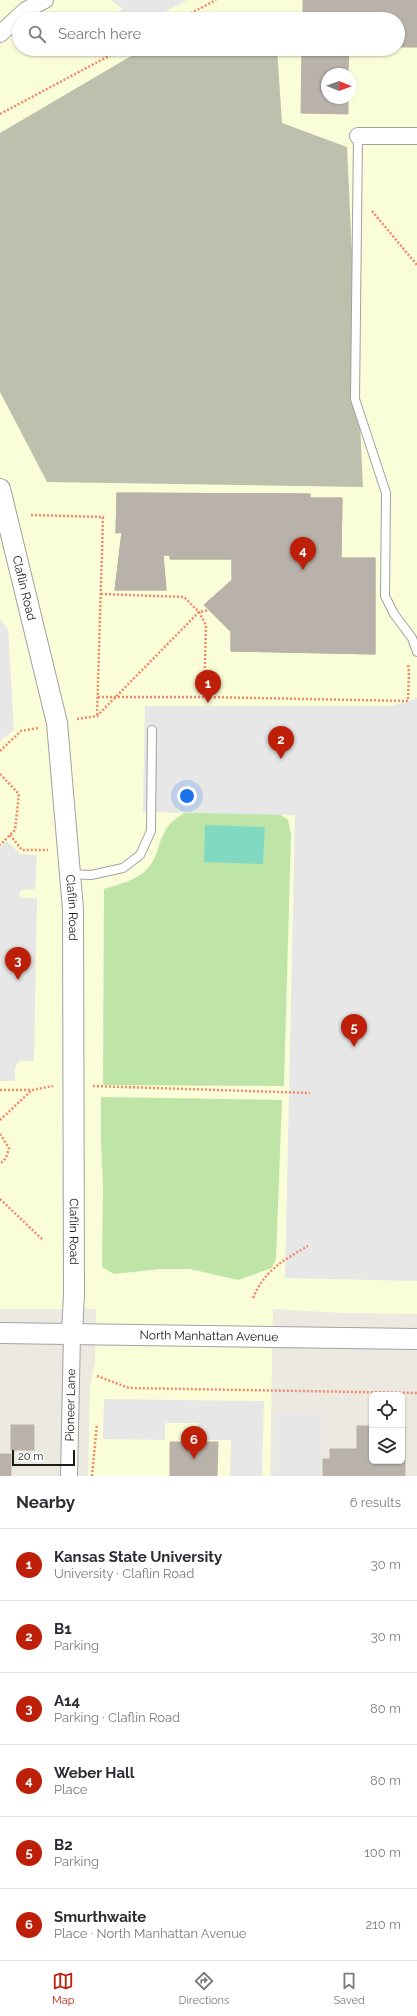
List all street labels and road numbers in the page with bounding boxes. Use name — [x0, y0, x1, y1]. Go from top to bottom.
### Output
street label: Claflin Road — [9, 554, 39, 622]
street label: Claflin Road — [63, 874, 80, 941]
street label: Claflin Road — [67, 1198, 81, 1265]
street label: North Manhattan Avenue — [140, 1328, 278, 1344]
street label: Pioneer Lane — [63, 1368, 78, 1442]

